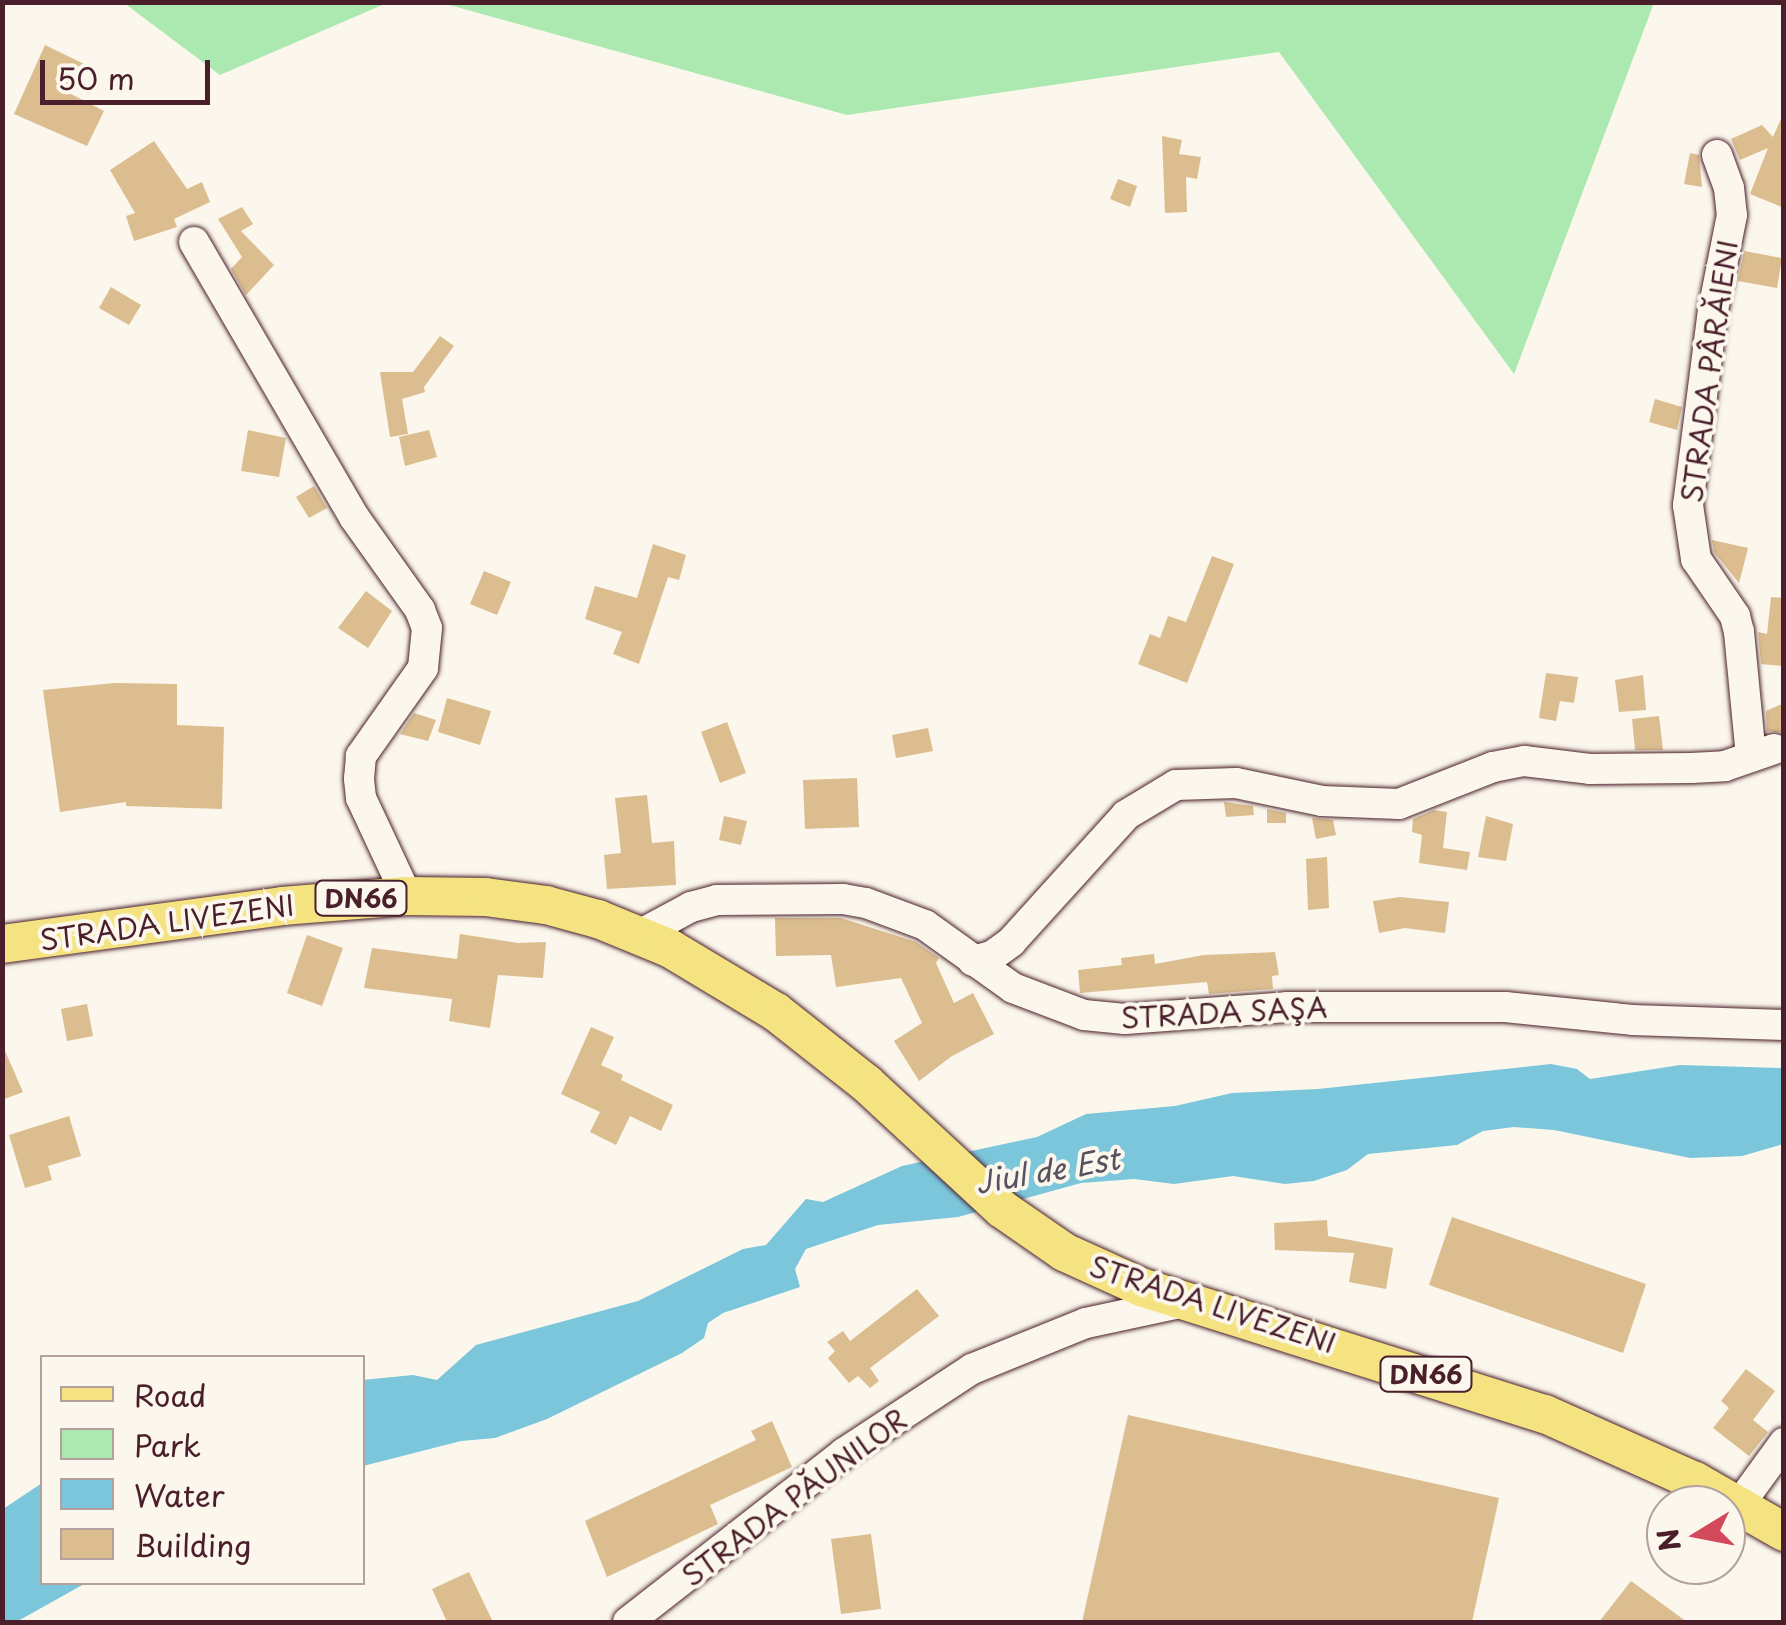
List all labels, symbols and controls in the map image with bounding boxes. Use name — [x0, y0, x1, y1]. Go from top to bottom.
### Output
scale bar — [45, 40, 215, 102]
text: 50 m — [57, 55, 135, 100]
street label: STRADA PÂRĂIENI — [1674, 238, 1744, 504]
road number: DN66 — [314, 878, 408, 918]
street label: STRADA LIVEZENI — [37, 887, 297, 957]
street label: STRADA SAŞA — [1119, 990, 1329, 1034]
water label: Jiul de Est — [971, 1139, 1123, 1201]
street label: STRADA LIVEZENI — [1085, 1248, 1341, 1360]
road number: DN66 — [1378, 1354, 1474, 1394]
legend — [40, 1355, 365, 1585]
text: Road — [134, 1372, 207, 1417]
street label: STRADA PĂUNILOR — [674, 1401, 914, 1593]
text: Park — [134, 1422, 201, 1467]
text: Water — [134, 1472, 225, 1517]
north arrow — [1646, 1485, 1746, 1585]
text: Building — [134, 1522, 251, 1567]
text: N — [1645, 1525, 1691, 1555]

